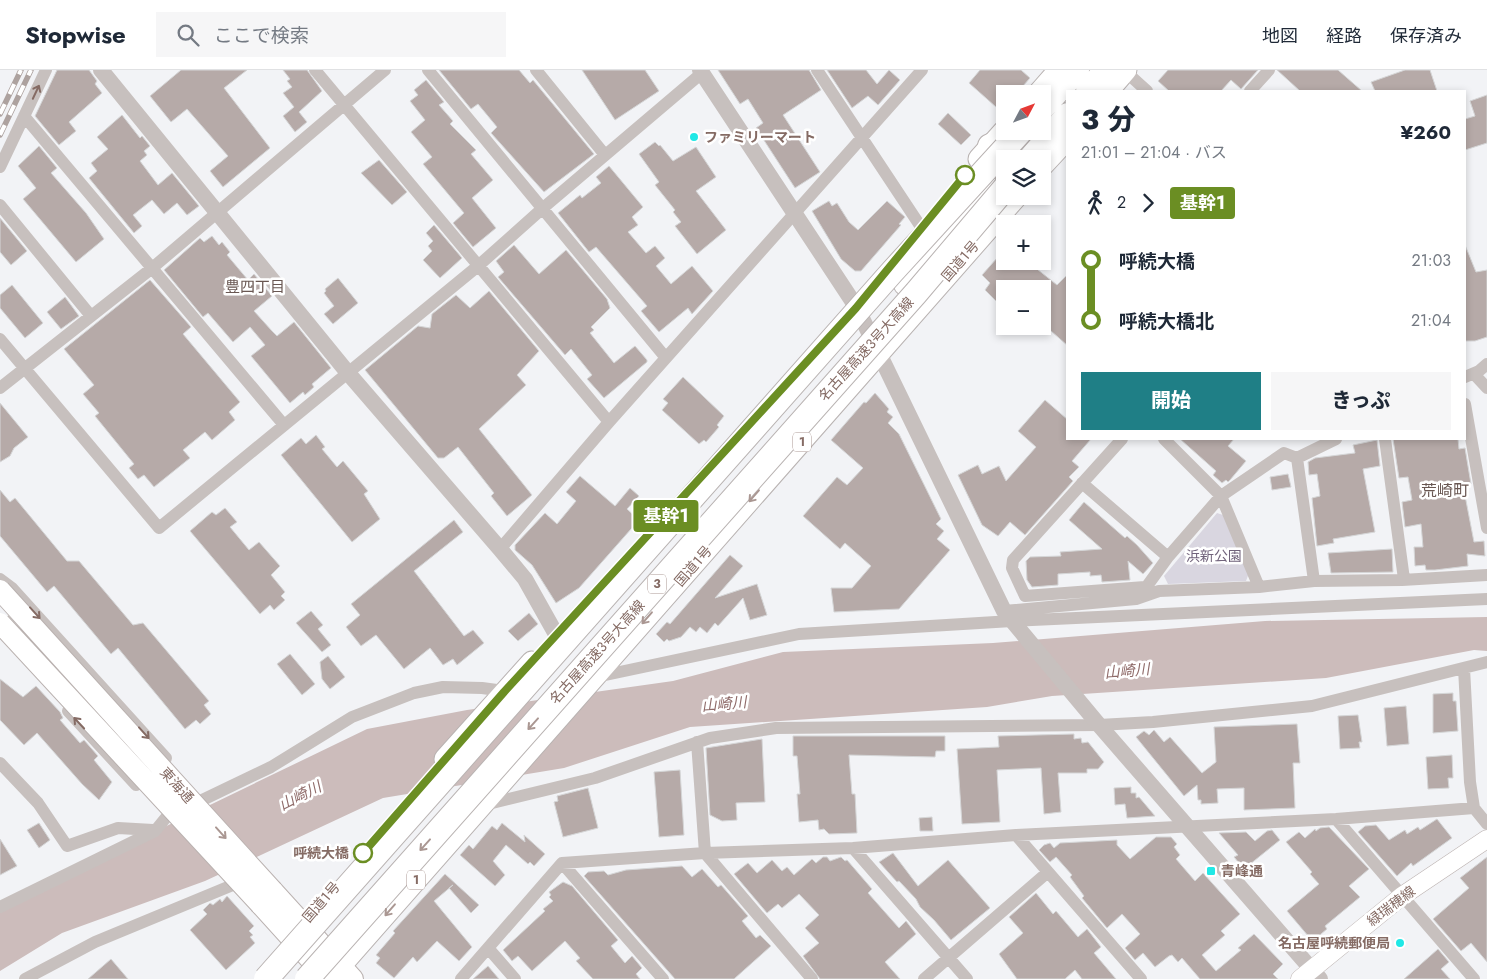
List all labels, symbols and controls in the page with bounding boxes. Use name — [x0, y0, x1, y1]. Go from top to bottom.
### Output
search box — [156, 12, 506, 57]
text: Stopwise — [25, 17, 126, 52]
icon: search — [174, 21, 202, 49]
text: ここで検索 — [214, 22, 309, 49]
text: 地図 — [1262, 23, 1298, 49]
text: 経路 — [1326, 23, 1362, 49]
text: 保存済み — [1390, 23, 1462, 49]
one-way arrow — [31, 84, 41, 99]
north arrow — [996, 85, 1051, 140]
map controls — [996, 85, 1051, 335]
text: 3 分 — [1081, 99, 1135, 140]
text: ¥260 — [1401, 119, 1451, 146]
place label: ファミリーマート — [704, 127, 816, 147]
marker: ファミリーマート — [688, 131, 700, 143]
text: 21:01 – 21:04 · バス — [1081, 141, 1227, 164]
button: layers — [996, 150, 1051, 205]
unlabelled marker — [955, 165, 975, 185]
icon: walk — [1081, 189, 1109, 217]
icon: forward — [1134, 189, 1162, 217]
text: 基幹1 — [1180, 190, 1225, 216]
text: 2 — [1117, 191, 1126, 214]
button: + — [996, 215, 1051, 270]
street label: 国道1号 — [937, 236, 983, 286]
text: 呼続大橋 — [1119, 248, 1195, 275]
text: 21:03 — [1412, 249, 1451, 272]
district label: 豊四丁目 — [225, 276, 285, 298]
button: − — [996, 280, 1051, 335]
street label: 名古屋高速3号大高線 — [814, 293, 918, 405]
text: 呼続大橋北 — [1119, 308, 1214, 335]
text: 21:04 — [1411, 309, 1451, 332]
button: 開始 — [1081, 372, 1261, 430]
button: きっぷ — [1271, 372, 1451, 430]
road number: 1 — [793, 432, 811, 452]
district label: 荒崎町 — [1421, 479, 1469, 502]
one-way arrow — [748, 490, 760, 503]
line badge: 基幹1 — [637, 500, 695, 532]
text: 基幹1 — [643, 503, 689, 529]
street label: 国道1号 — [670, 541, 716, 591]
park label: 浜新公園 — [1186, 546, 1242, 566]
road number: 3 — [648, 574, 666, 594]
street label: 名古屋高速3号大高線 — [545, 596, 649, 708]
one-way arrow — [29, 606, 41, 619]
one-way arrow — [641, 612, 653, 625]
water label: 山崎川 — [1104, 658, 1152, 684]
water label: 山崎川 — [701, 691, 749, 717]
one-way arrow — [73, 717, 85, 730]
one-way arrow — [527, 717, 539, 730]
one-way arrow — [138, 727, 150, 740]
street label: 東海通 — [156, 763, 198, 807]
water label: 山崎川 — [275, 775, 327, 816]
one-way arrow — [215, 827, 227, 840]
one-way arrow — [419, 839, 431, 852]
place label: 呼続大橋 — [293, 843, 349, 863]
marker: 呼続大橋 — [353, 843, 373, 863]
place label: 青峰通 — [1221, 861, 1263, 881]
marker: 青峰通 — [1205, 865, 1217, 877]
road number: 1 — [407, 870, 425, 890]
street label: 国道1号 — [298, 877, 344, 927]
street label: 緑瑞穂線 — [1363, 881, 1419, 931]
one-way arrow — [385, 903, 396, 916]
place label: 名古屋呼続郵便局 — [1278, 933, 1390, 953]
marker: 名古屋呼続郵便局 — [1394, 937, 1406, 949]

